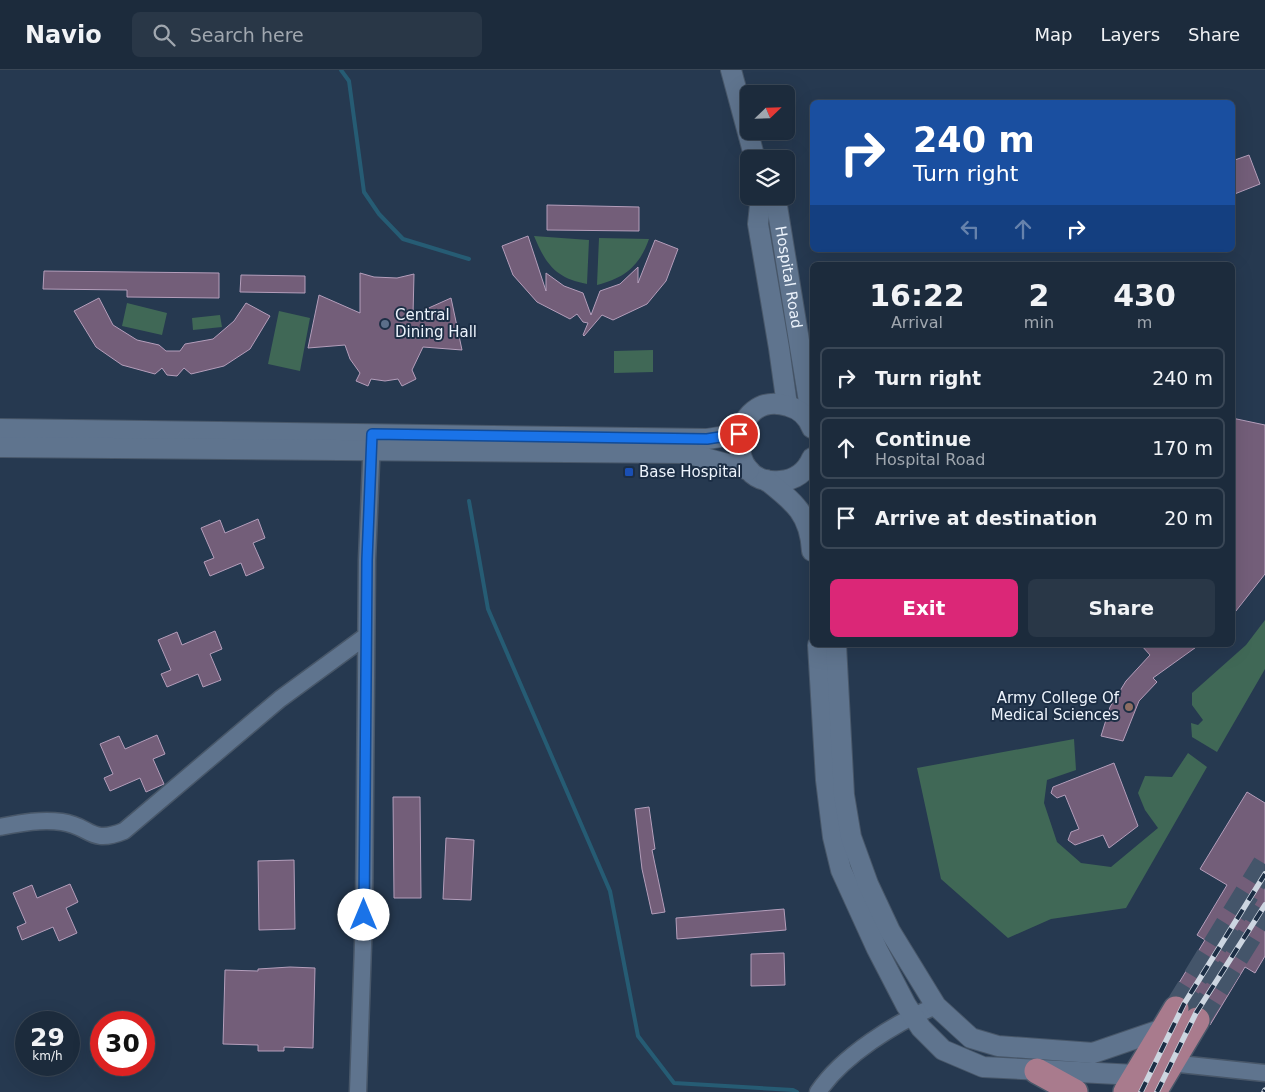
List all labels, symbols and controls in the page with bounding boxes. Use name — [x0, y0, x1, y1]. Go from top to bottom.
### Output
search box — [132, 12, 482, 57]
text: Navio — [25, 21, 102, 49]
icon: search — [150, 21, 178, 49]
text: Search here — [190, 24, 304, 46]
text: Map — [1034, 24, 1072, 45]
text: Layers — [1100, 24, 1160, 45]
text: Share — [1188, 24, 1240, 45]
north arrow — [740, 85, 795, 140]
map controls — [740, 85, 795, 205]
icon: right — [830, 120, 895, 185]
text: 240 m — [913, 120, 1035, 160]
button: layers — [740, 150, 795, 205]
text: Turn right — [913, 161, 1018, 186]
icon: left — [956, 215, 984, 243]
icon: ahead — [1009, 215, 1037, 243]
icon: right — [1062, 215, 1090, 243]
street label: Hospital Road — [771, 225, 806, 330]
text: 16:22 — [869, 278, 965, 313]
text: 2 — [1028, 278, 1049, 313]
text: 430 — [1113, 278, 1176, 313]
place label: Central Dining Hall — [395, 306, 477, 341]
text: Arrival — [891, 313, 943, 332]
text: min — [1024, 313, 1054, 332]
text: m — [1137, 313, 1152, 332]
marker: Central Dining Hall — [379, 318, 391, 330]
icon: right — [832, 364, 860, 392]
text: Turn right — [875, 367, 981, 389]
text: 240 m — [1152, 367, 1213, 389]
pin — [718, 413, 760, 455]
icon: arrive — [725, 420, 753, 448]
text: Continue — [875, 428, 971, 450]
icon: ahead — [832, 434, 860, 462]
text: 170 m — [1152, 437, 1213, 459]
text: Hospital Road — [875, 450, 986, 469]
place label: Base Hospital — [639, 463, 742, 481]
marker: Base Hospital — [623, 466, 635, 478]
icon: arrive — [832, 504, 860, 532]
text: Arrive at destination — [875, 507, 1097, 529]
text: 20 m — [1164, 507, 1213, 529]
button: Exit — [830, 579, 1018, 637]
button: Share — [1028, 579, 1215, 637]
place label: Army College Of Medical Sciences — [991, 689, 1120, 724]
marker: Army College Of Medical Sciences — [1123, 701, 1135, 713]
position arrow — [337, 888, 389, 940]
speed limit sign: 30 — [90, 1011, 155, 1076]
text: 29 — [30, 1023, 65, 1052]
text: km/h — [32, 1049, 63, 1063]

